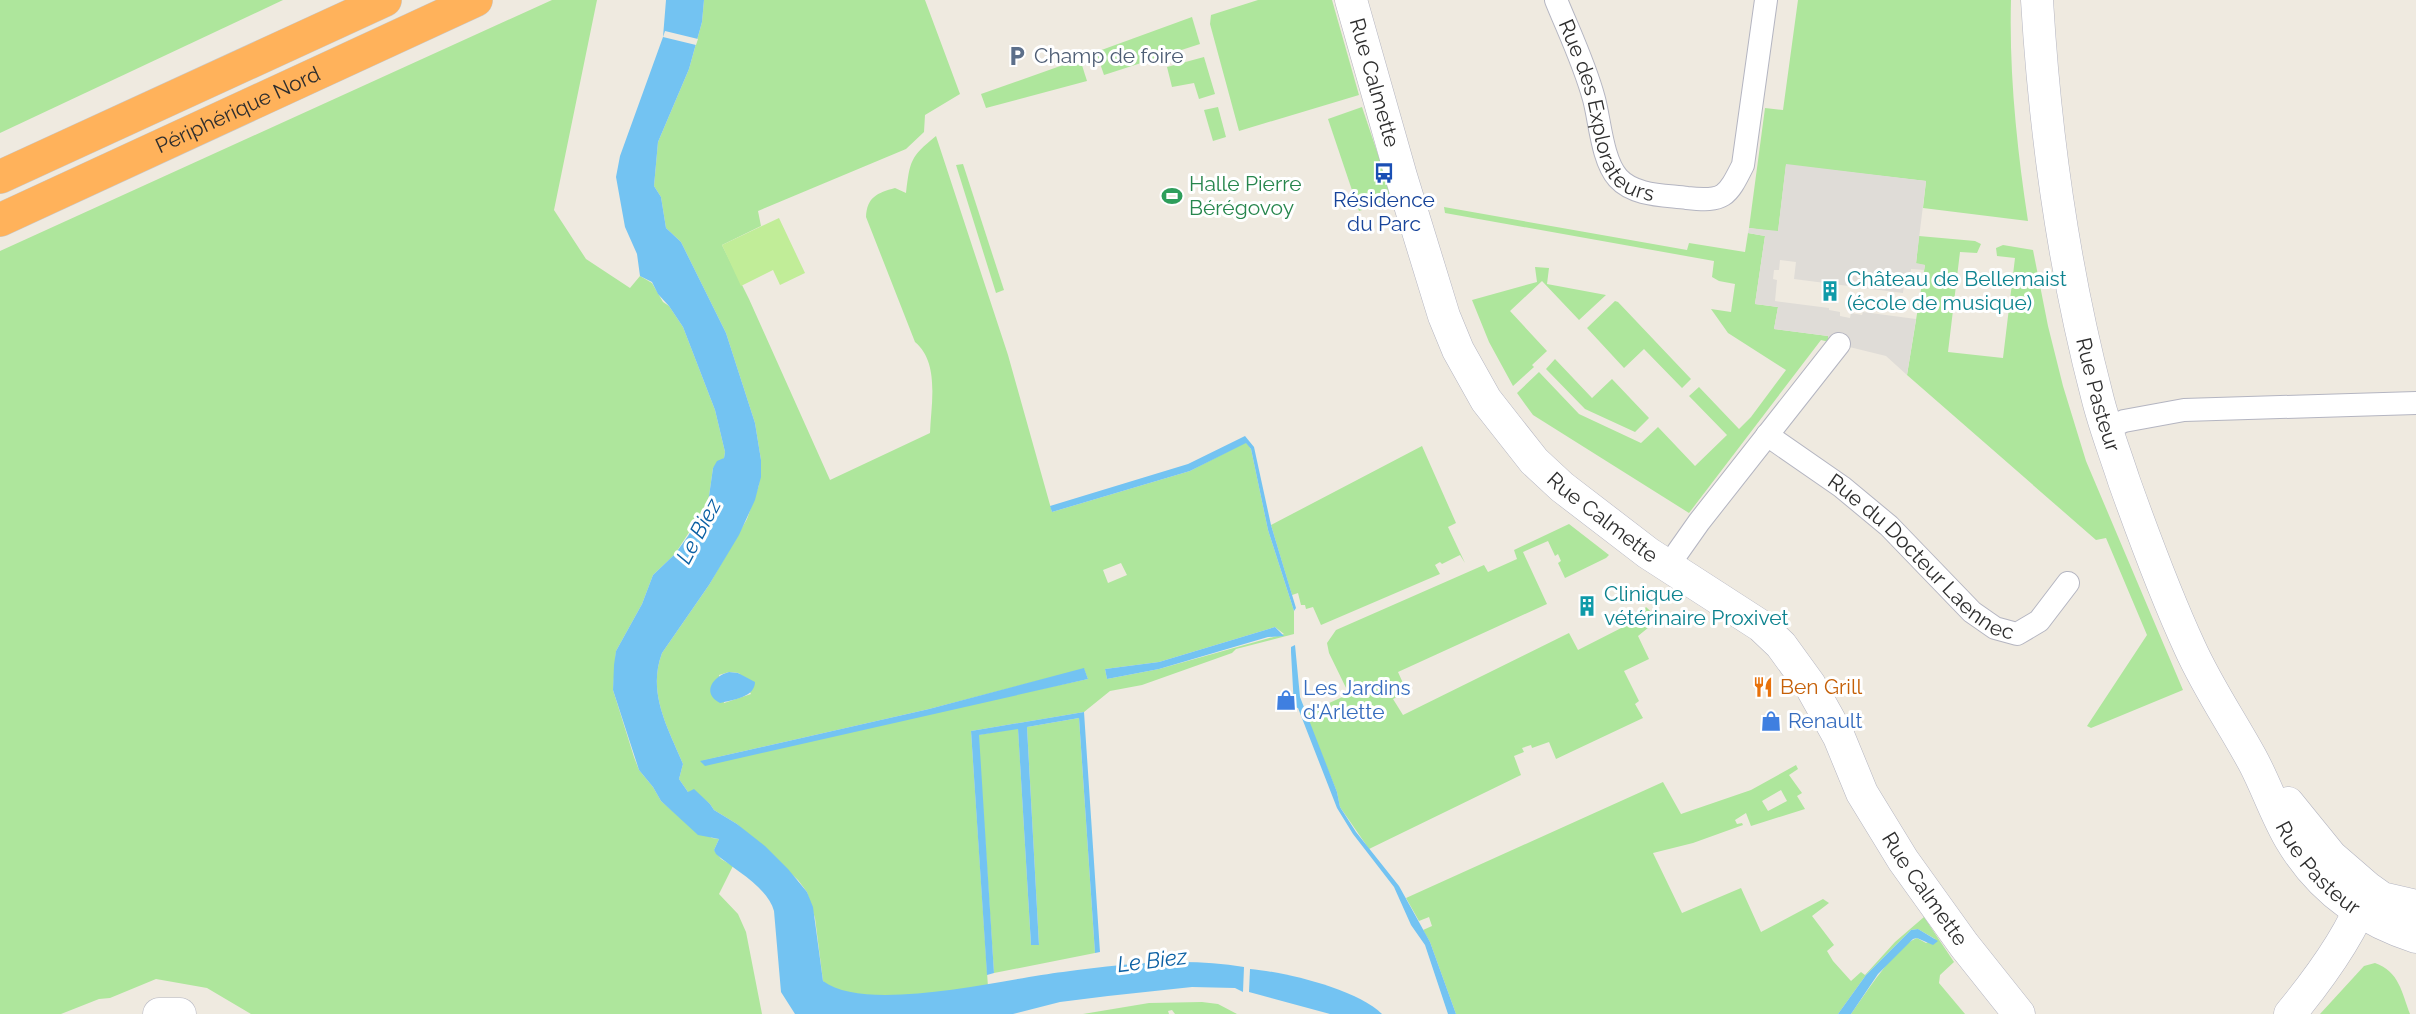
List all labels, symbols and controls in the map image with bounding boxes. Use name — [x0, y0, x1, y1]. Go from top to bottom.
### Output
street label: Rue Calmette — [1345, 15, 1405, 150]
street label: Rue des Explorateurs — [1554, 15, 1656, 206]
place label: Champ de foire — [1034, 43, 1183, 68]
parking icon: Champ de foire — [1005, 44, 1029, 68]
street label: Périphérique Nord — [151, 61, 324, 158]
bus stop icon: Résidence du Parc — [1372, 161, 1396, 185]
place label: Halle Pierre Bérégovoy — [1189, 171, 1302, 220]
sports icon: Halle Pierre Bérégovoy — [1160, 184, 1184, 208]
place label: Résidence du Parc — [1333, 187, 1435, 236]
place label: Château de Bellemaist (école de musique) — [1847, 266, 2067, 315]
building icon: Château de Bellemaist (école de musique) — [1818, 279, 1842, 303]
street label: Rue Pasteur — [2071, 335, 2126, 455]
street label: Rue Calmette — [1542, 467, 1662, 568]
street label: Rue du Docteur Laennec — [1823, 468, 2017, 645]
water label: Le Biez — [670, 493, 726, 568]
place label: Clinique vétérinaire Proxivet — [1604, 581, 1789, 630]
building icon: Clinique vétérinaire Proxivet — [1575, 594, 1599, 618]
place label: Ben Grill — [1780, 674, 1863, 699]
place label: Les Jardins d'Arlette — [1303, 675, 1411, 724]
restaurant icon: Ben Grill — [1751, 675, 1775, 699]
shop icon: Les Jardins d'Arlette — [1274, 688, 1298, 712]
place label: Renault — [1788, 708, 1863, 733]
shop icon: Renault — [1759, 709, 1783, 733]
street label: Rue Pasteur — [2271, 817, 2366, 920]
street label: Rue Calmette — [1877, 827, 1973, 950]
water label: Le Biez — [1116, 943, 1189, 977]

